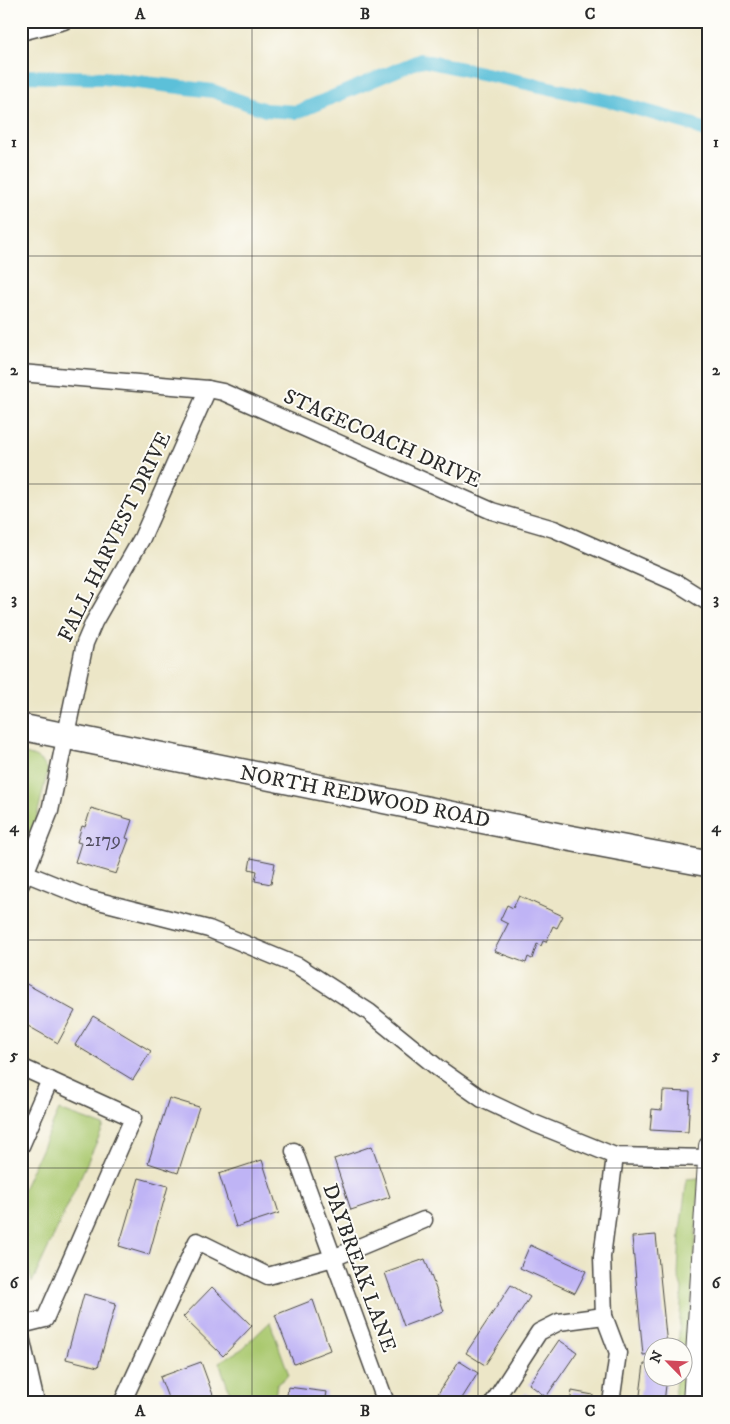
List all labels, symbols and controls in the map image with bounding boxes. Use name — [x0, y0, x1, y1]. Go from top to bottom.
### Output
text: A — [134, 4, 146, 24]
text: B — [360, 4, 370, 24]
text: C — [585, 4, 595, 24]
text: 1 — [11, 132, 17, 152]
text: 1 — [713, 132, 719, 152]
text: 2 — [10, 360, 19, 380]
text: 2 — [712, 360, 721, 380]
street label: STAGECOACH DRIVE — [279, 384, 485, 494]
street label: FALL HARVEST DRIVE — [53, 427, 177, 646]
text: 3 — [11, 589, 17, 609]
text: 3 — [713, 589, 719, 609]
street label: NORTH REDWOOD ROAD — [238, 760, 492, 834]
text: 4 — [8, 817, 19, 837]
text: 4 — [710, 817, 721, 837]
house number: 2179 — [85, 829, 121, 852]
text: 5 — [9, 1045, 18, 1065]
text: 5 — [711, 1045, 720, 1065]
street label: DAYBREAK LANE — [316, 1180, 402, 1356]
text: 6 — [10, 1273, 20, 1293]
text: 6 — [712, 1273, 722, 1293]
north arrow — [642, 1336, 692, 1386]
text: N — [646, 1348, 668, 1366]
text: A — [134, 1401, 146, 1421]
text: B — [360, 1401, 370, 1421]
text: C — [585, 1401, 595, 1421]

